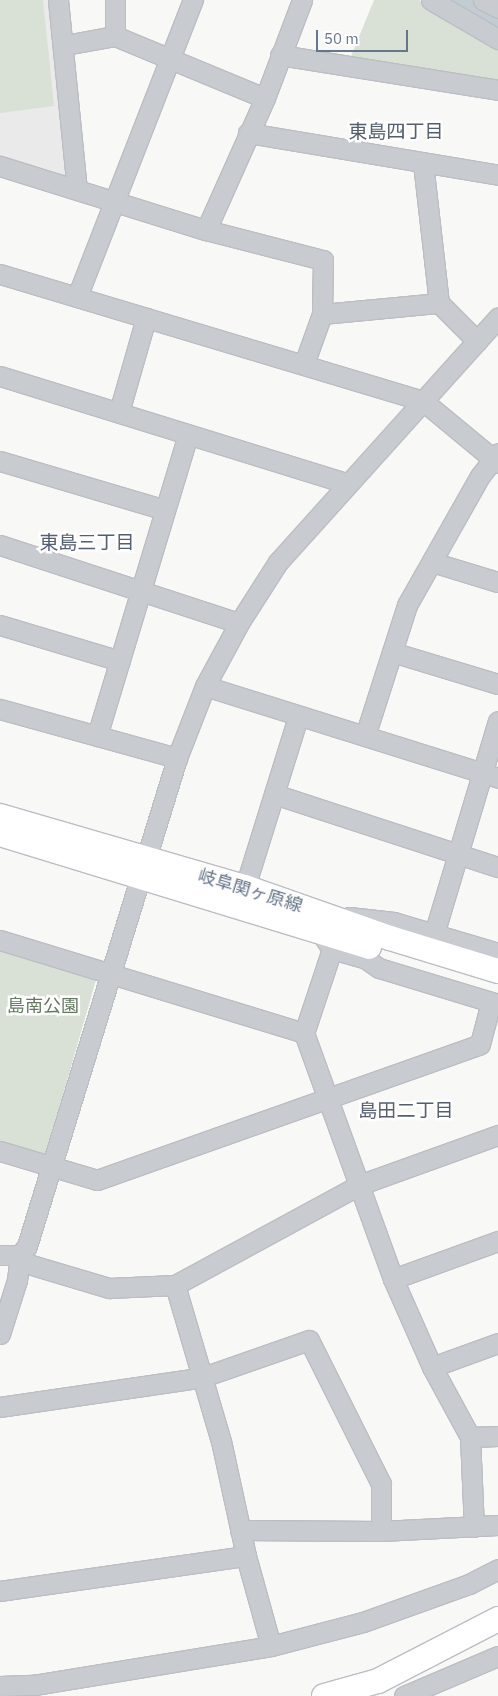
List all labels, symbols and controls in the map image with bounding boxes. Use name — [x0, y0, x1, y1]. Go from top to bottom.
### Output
scale bar — [318, 20, 410, 52]
text: 50 m — [324, 29, 359, 48]
district label: 東島四丁目 — [349, 121, 443, 143]
district label: 東島三丁目 — [40, 532, 134, 554]
street label: 岐阜関ヶ原線 — [195, 865, 305, 917]
park label: 島南公園 — [7, 995, 79, 1017]
district label: 島田二丁目 — [359, 1100, 453, 1122]

